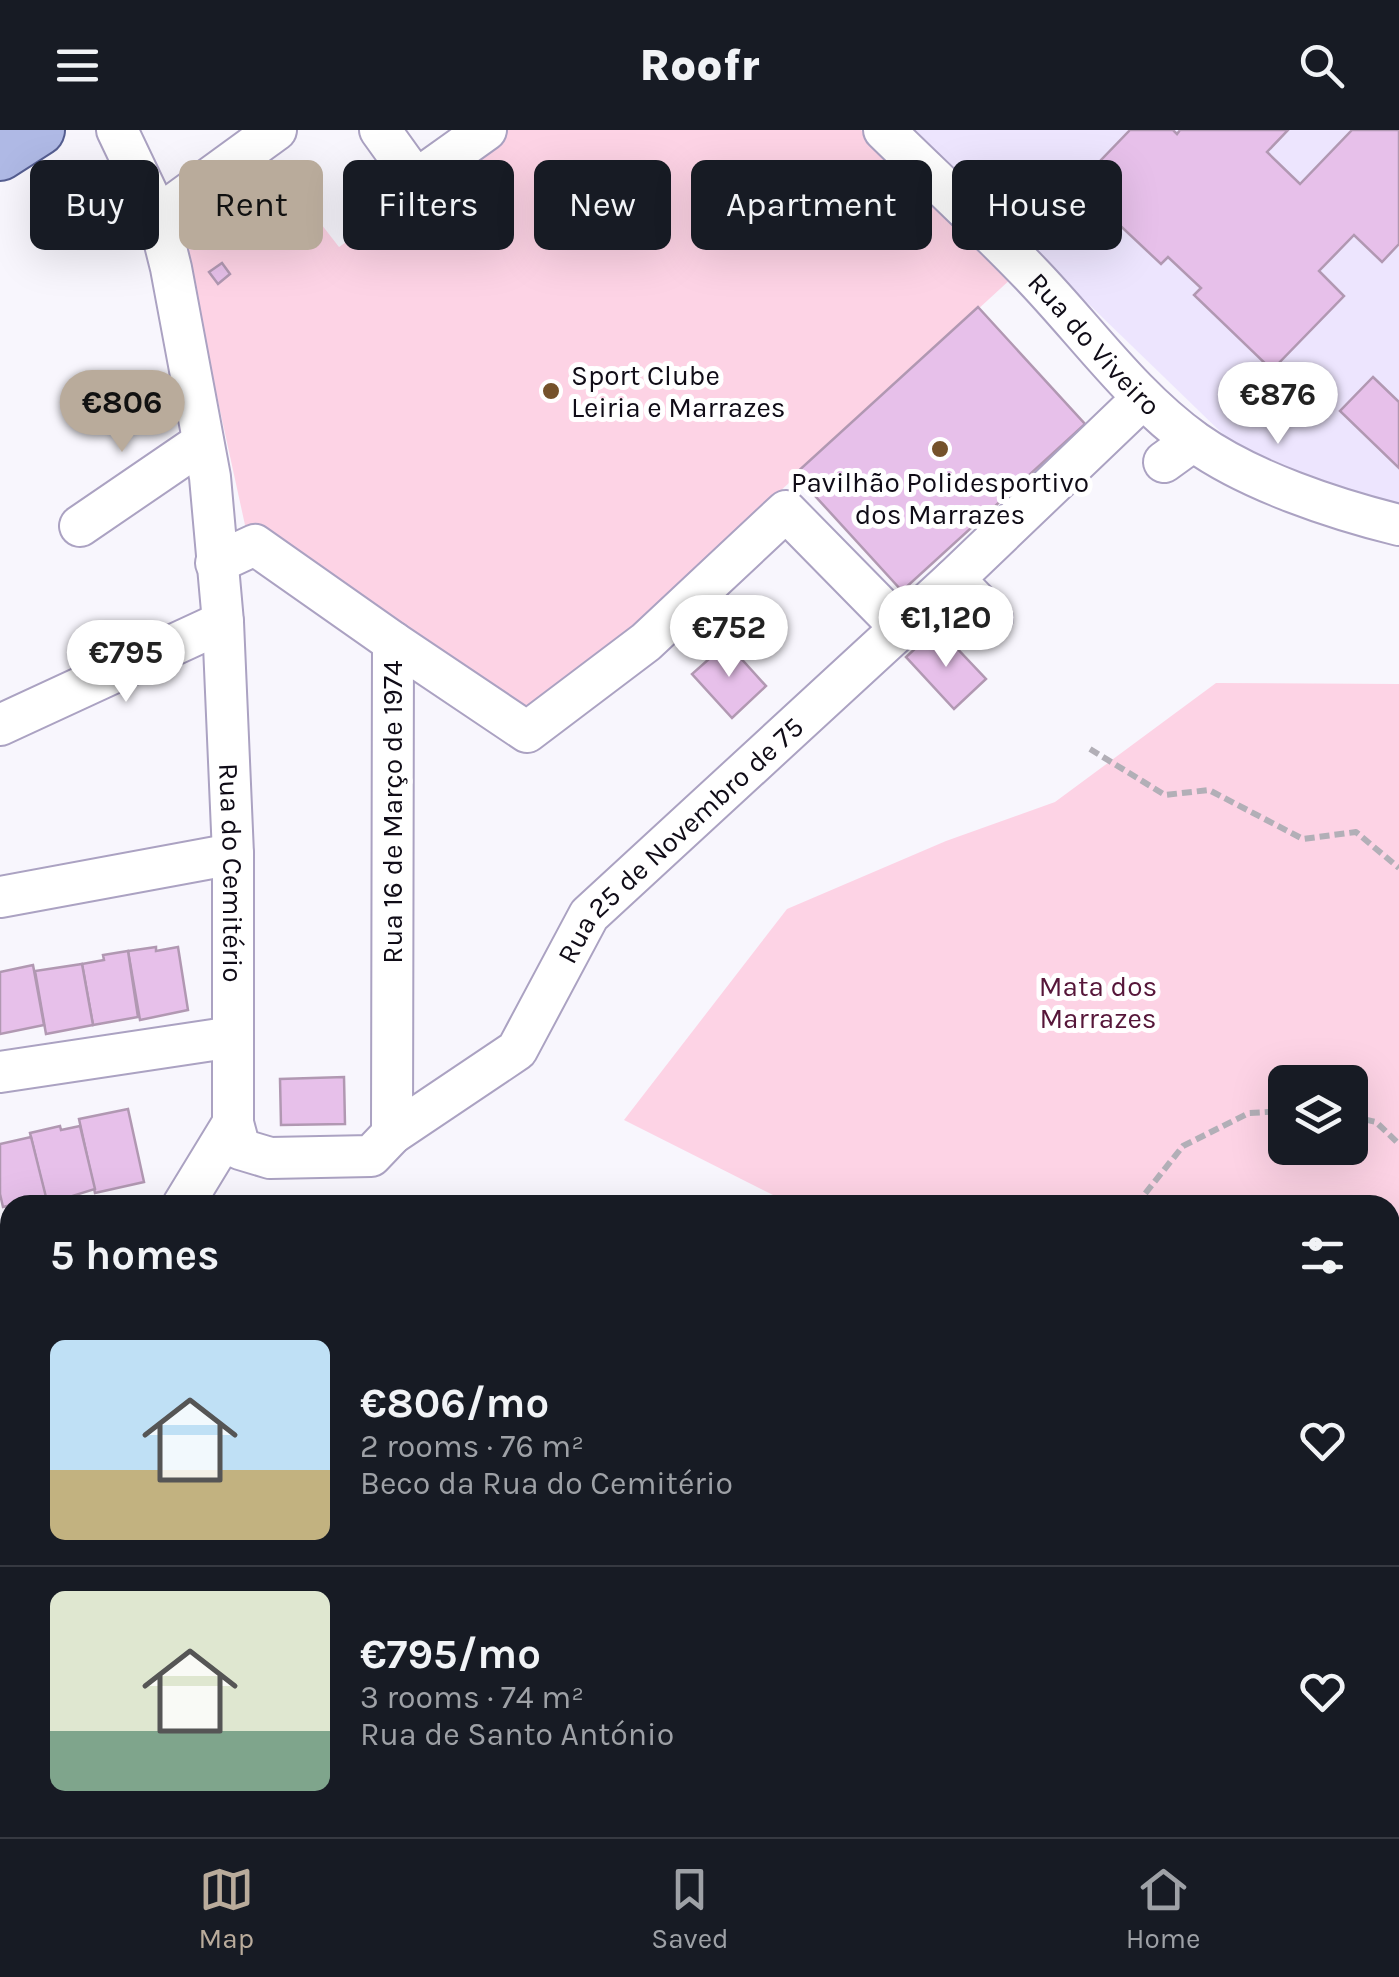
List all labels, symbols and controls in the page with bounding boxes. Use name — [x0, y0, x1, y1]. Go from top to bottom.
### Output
icon: menu — [50, 38, 105, 93]
icon: search — [1294, 38, 1349, 93]
text: Roofr — [639, 39, 760, 91]
chip: Buy — [30, 160, 159, 250]
chip: Rent — [179, 160, 323, 250]
chip: Filters — [343, 160, 514, 250]
chip: New — [534, 160, 671, 250]
chip: Apartment — [691, 160, 932, 250]
chip: House — [952, 160, 1122, 250]
street label: Rua do Viveiro — [1021, 266, 1167, 422]
place label: Sport Clube Leiria e Marrazes — [571, 359, 786, 424]
pin: €876 — [1219, 362, 1337, 447]
pin: €806 — [63, 370, 181, 455]
text: €876 — [1240, 376, 1316, 413]
marker: Sport Clube Leiria e Marrazes — [540, 380, 562, 402]
text: €806 — [82, 384, 162, 421]
marker: Pavilhão Polidesportivo dos Marrazes — [929, 438, 951, 460]
place label: Pavilhão Polidesportivo dos Marrazes — [791, 466, 1089, 531]
pin: €1,120 — [865, 585, 1027, 670]
pin: €752 — [670, 595, 788, 680]
text: €1,120 — [901, 599, 991, 636]
text: €752 — [692, 609, 766, 646]
pin: €795 — [67, 620, 185, 705]
text: €795 — [89, 634, 163, 671]
street label: Rua 16 de Março de 1974 — [376, 660, 409, 964]
street label: Rua 25 de Novembro de 75 — [550, 710, 810, 969]
street label: Rua do Cemitério — [212, 762, 249, 983]
park label: Mata dos Marrazes — [1039, 970, 1157, 1035]
map controls — [1268, 1065, 1368, 1165]
button: layers — [1268, 1065, 1368, 1165]
icon: filters — [1295, 1228, 1350, 1283]
text: 5 homes — [50, 1230, 219, 1280]
text: €806/mo — [360, 1378, 549, 1428]
icon: home — [130, 1380, 250, 1500]
icon: heart — [1295, 1413, 1350, 1468]
text: 2 rooms · 76 m² — [360, 1428, 584, 1465]
text: Beco da Rua do Cemitério — [360, 1465, 733, 1502]
text: €795/mo — [360, 1629, 541, 1679]
icon: home — [130, 1631, 250, 1751]
icon: heart — [1295, 1664, 1350, 1719]
text: 3 rooms · 74 m² — [360, 1679, 584, 1716]
text: Rua de Santo António — [360, 1716, 674, 1753]
tab: Map — [199, 1862, 254, 1955]
tab: Saved — [651, 1862, 729, 1955]
tab: Home — [1126, 1862, 1200, 1955]

